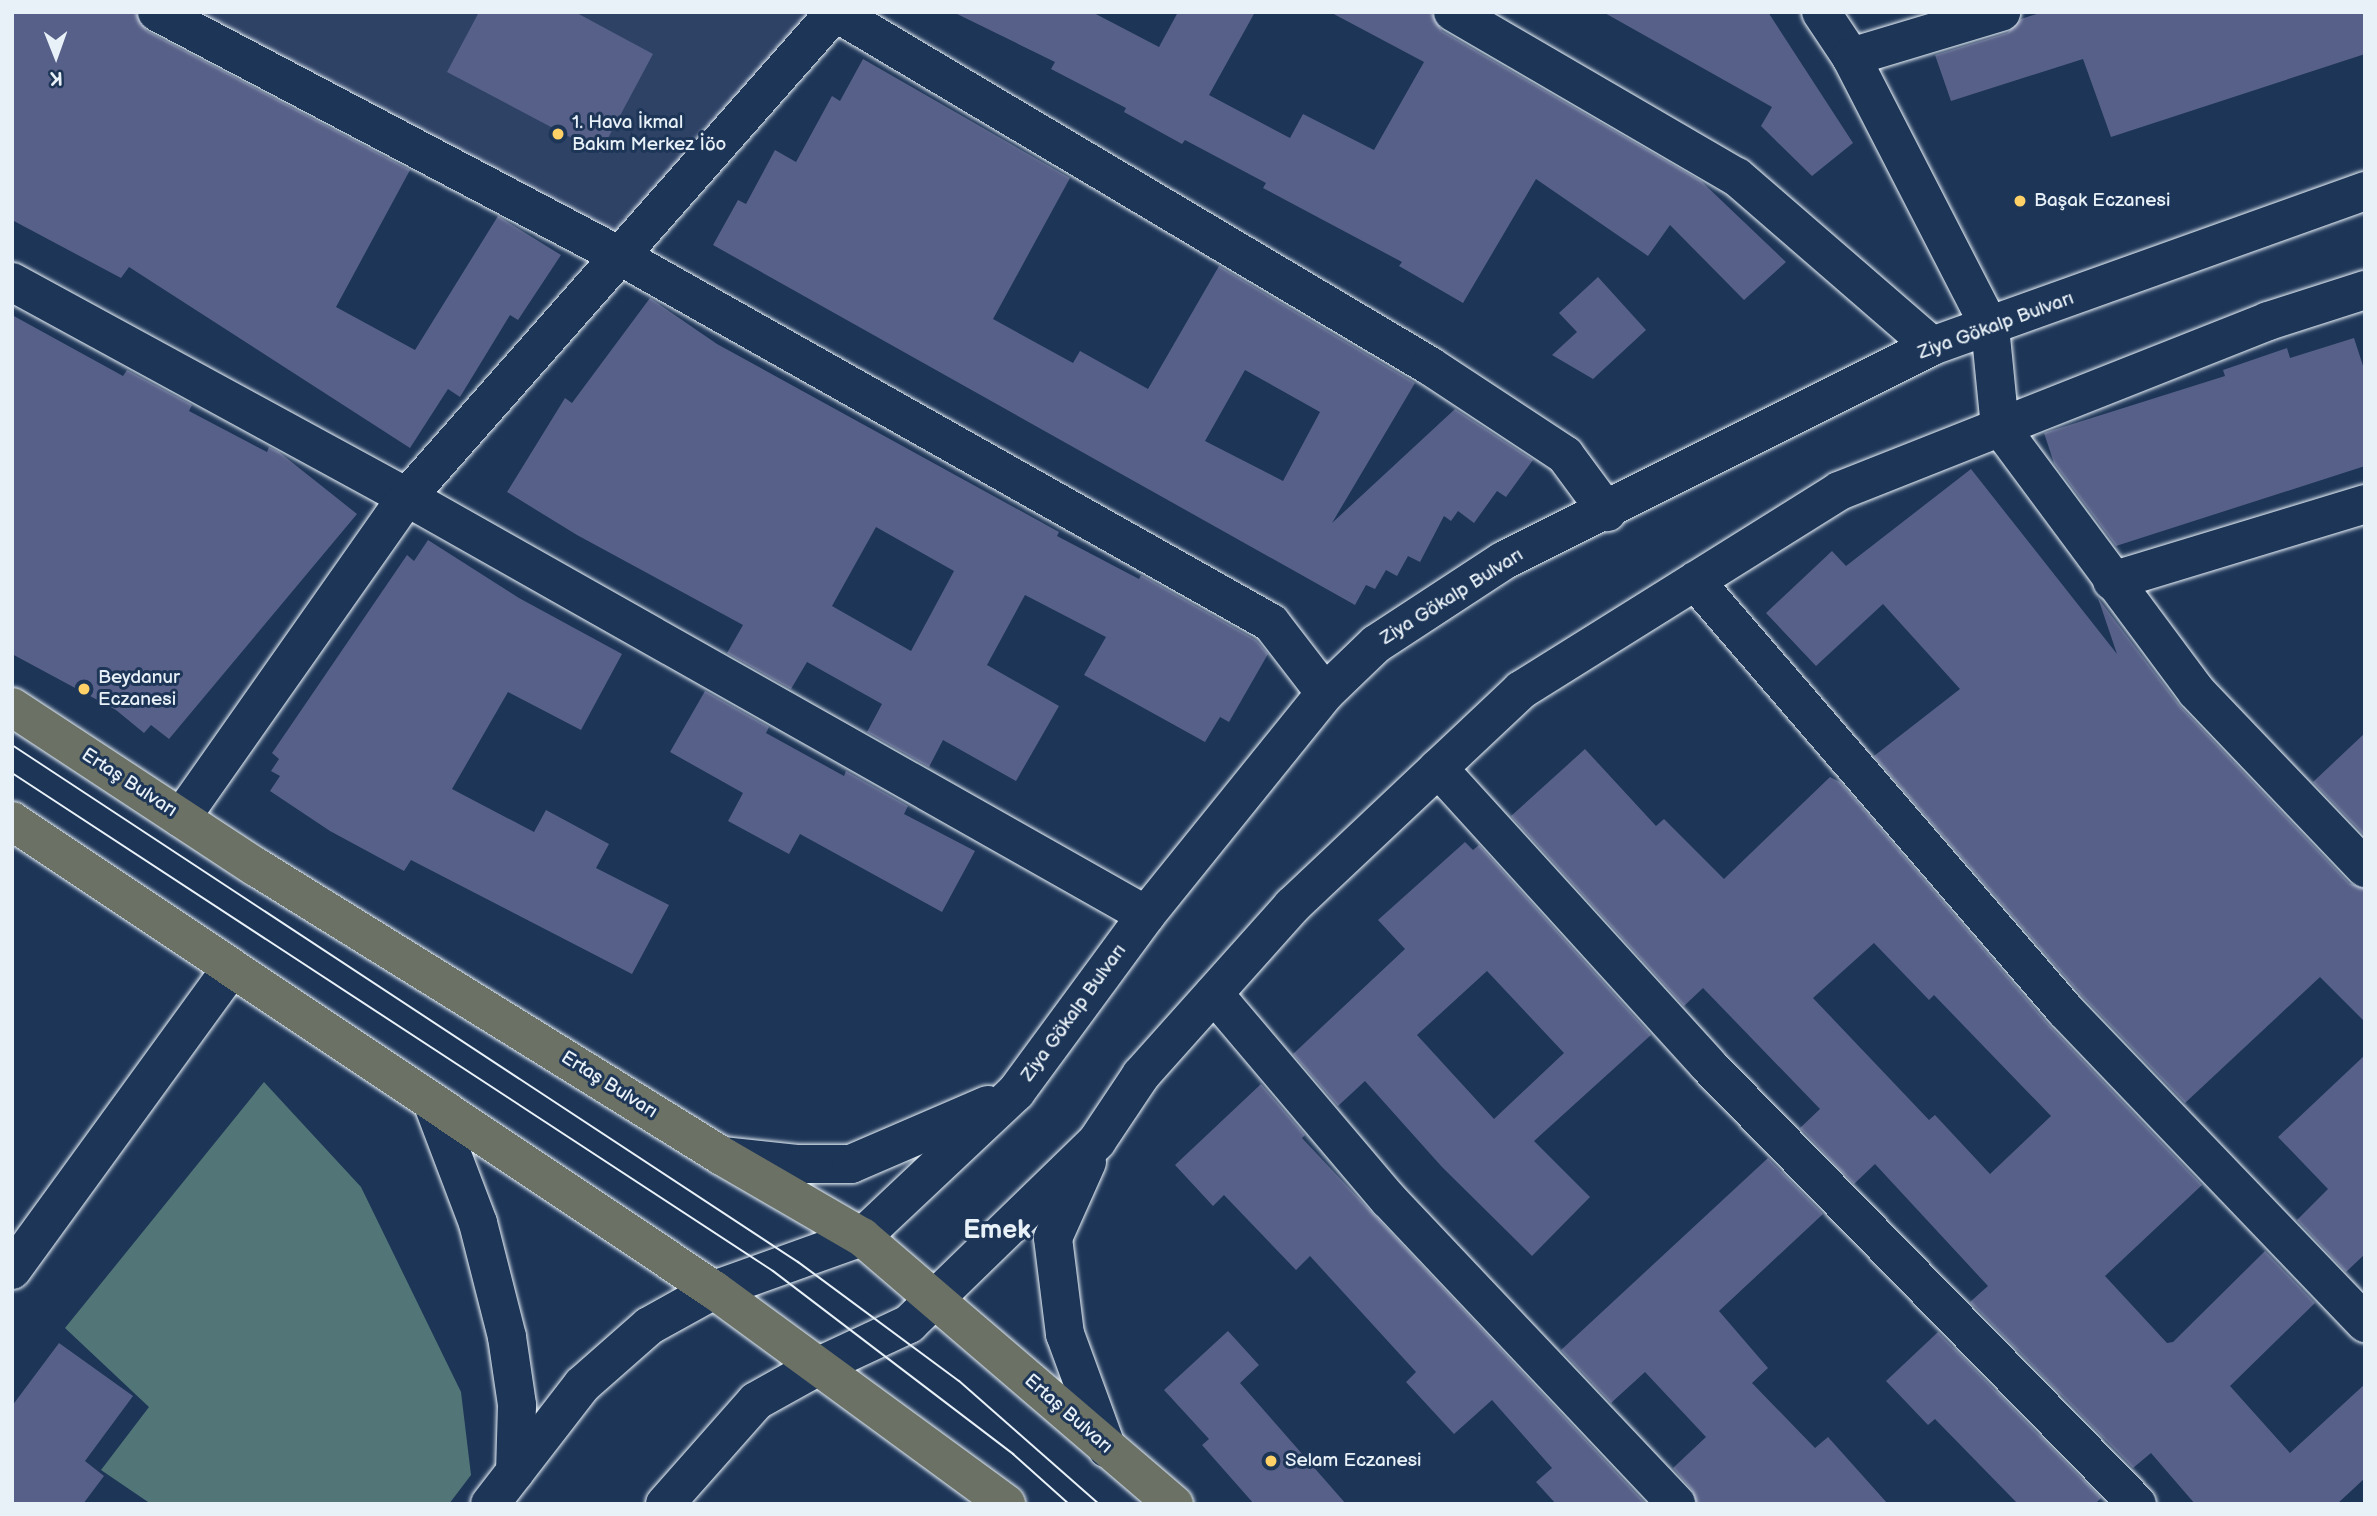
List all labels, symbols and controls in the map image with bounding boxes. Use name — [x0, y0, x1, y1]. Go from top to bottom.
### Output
north arrow — [21, 21, 91, 91]
text: K — [50, 66, 63, 89]
place label: 1. Hava İkmal Bakım Merkez İöo — [572, 112, 726, 156]
marker: 1. Hava İkmal Bakım Merkez İöo — [550, 126, 566, 142]
place label: Başak Eczanesi — [2034, 190, 2170, 212]
marker: Başak Eczanesi — [2012, 193, 2028, 209]
street label: Ziya Gökalp Bulvarı — [1915, 287, 2077, 365]
street label: Ziya Gökalp Bulvarı — [1376, 544, 1528, 650]
place label: Beydanur Eczanesi — [98, 667, 180, 711]
marker: Beydanur Eczanesi — [76, 681, 92, 697]
street label: Ertaş Bulvarı — [77, 744, 181, 822]
street label: Ziya Gökalp Bulvarı — [1017, 940, 1131, 1086]
street label: Ertaş Bulvarı — [557, 1046, 661, 1124]
district label: Emek — [963, 1215, 1031, 1247]
street label: Ertaş Bulvarı — [1019, 1370, 1117, 1458]
place label: Selam Eczanesi — [1285, 1450, 1422, 1472]
marker: Selam Eczanesi — [1263, 1453, 1279, 1469]

